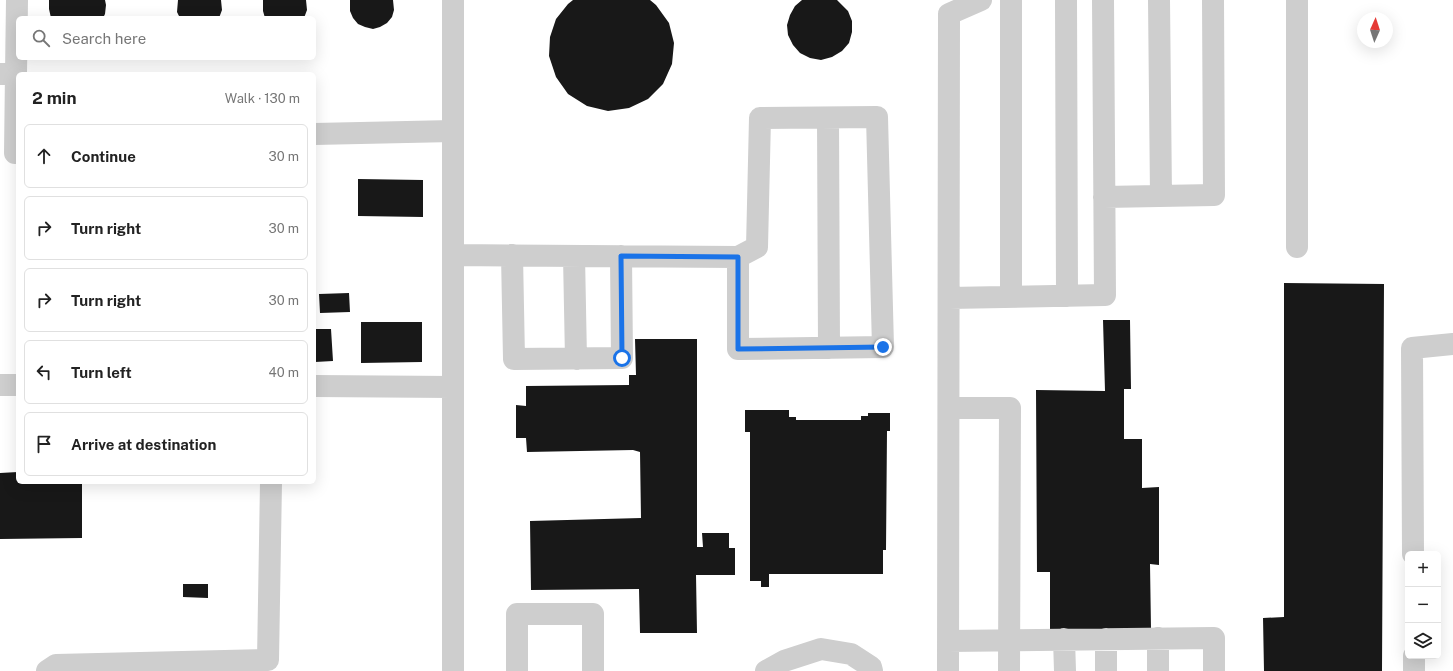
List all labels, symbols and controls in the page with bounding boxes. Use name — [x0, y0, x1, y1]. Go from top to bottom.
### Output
north arrow — [1357, 12, 1393, 48]
search box — [16, 16, 316, 60]
icon: search — [30, 27, 52, 49]
text: Search here — [62, 30, 146, 47]
text: 2 min — [32, 88, 77, 108]
text: Walk · 130 m — [225, 91, 300, 106]
icon: ahead — [33, 145, 55, 167]
text: Continue — [71, 148, 136, 165]
text: 30 m — [269, 149, 299, 164]
icon: right — [33, 217, 55, 239]
text: Turn right — [71, 220, 141, 237]
text: 30 m — [269, 221, 299, 236]
icon: right — [33, 289, 55, 311]
text: Turn right — [71, 292, 141, 309]
text: 30 m — [269, 293, 299, 308]
route end — [874, 338, 892, 356]
route start — [613, 349, 631, 367]
icon: left — [33, 361, 55, 383]
text: Turn left — [71, 364, 132, 381]
text: 40 m — [268, 365, 299, 380]
icon: arrive — [33, 433, 55, 455]
text: Arrive at destination — [71, 436, 216, 453]
map controls — [1405, 551, 1441, 659]
button: + — [1405, 551, 1441, 587]
button: − — [1405, 587, 1441, 623]
button: layers — [1405, 623, 1441, 659]

